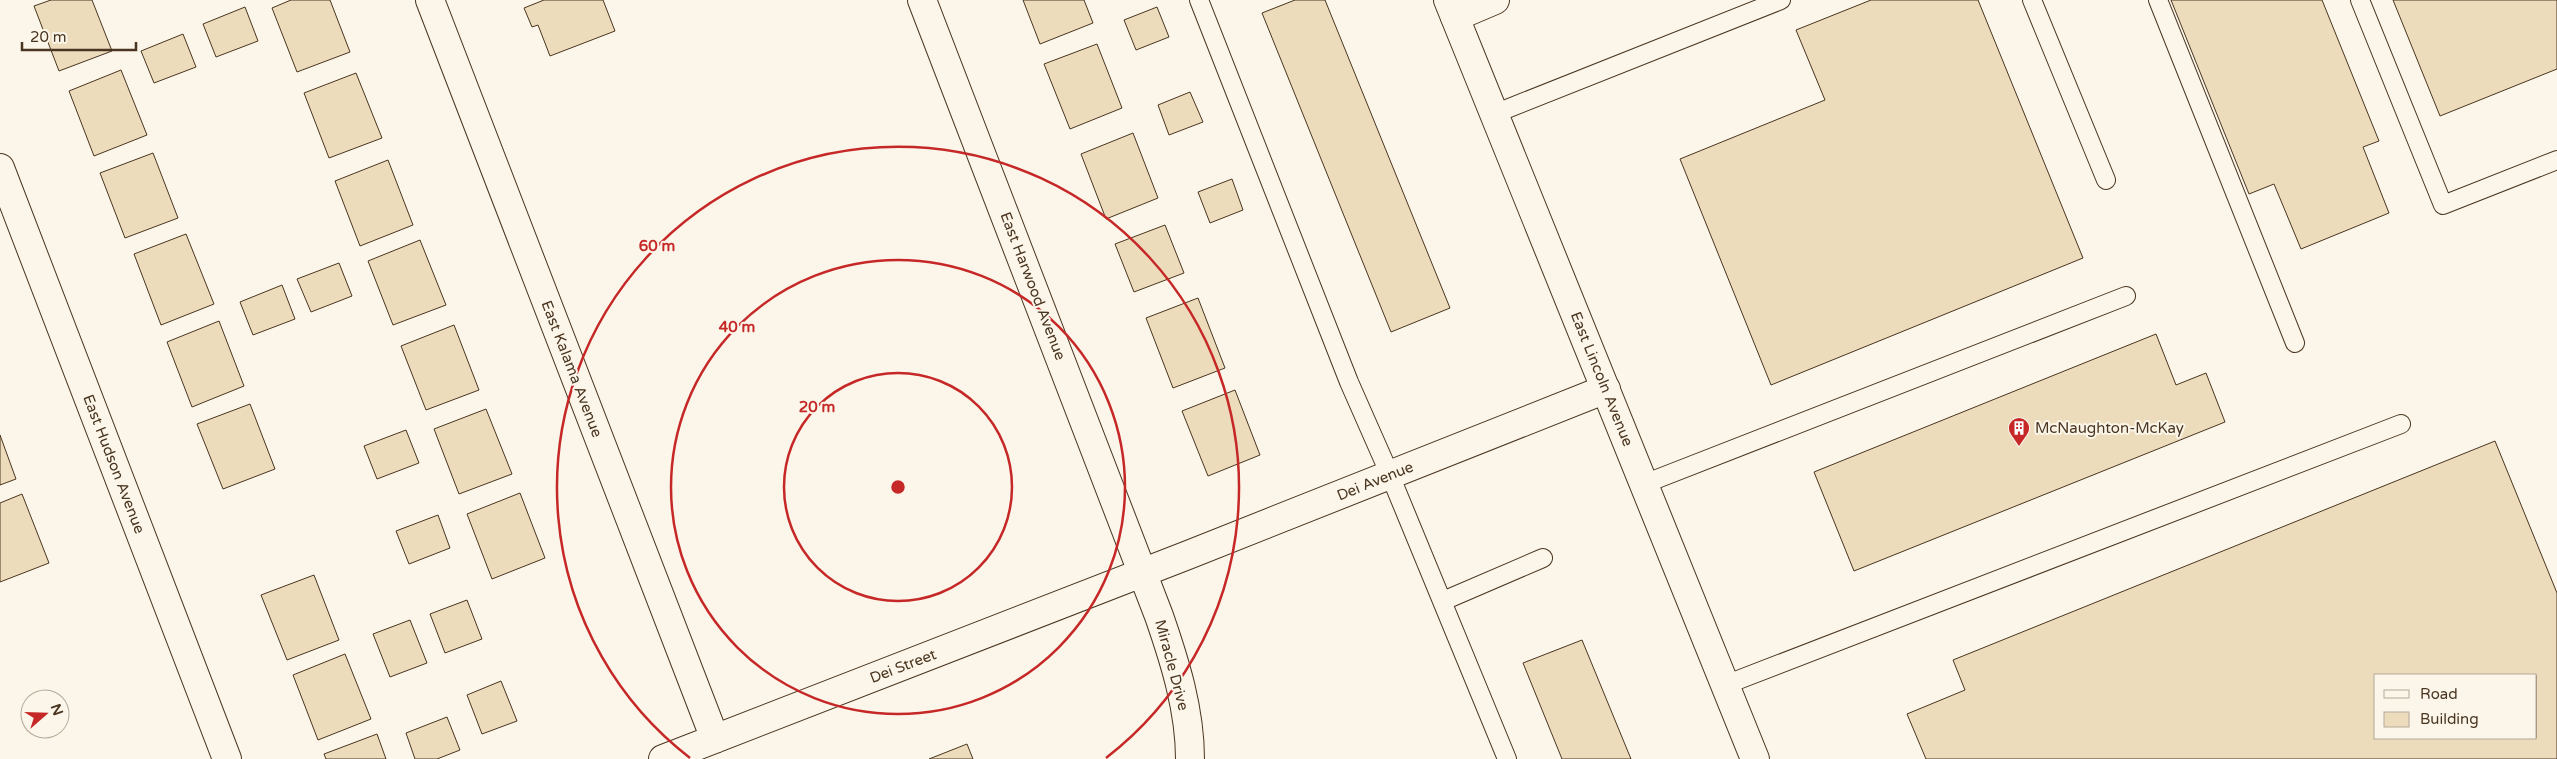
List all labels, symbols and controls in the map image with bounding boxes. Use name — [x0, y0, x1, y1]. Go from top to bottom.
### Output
scale bar — [22, 20, 136, 52]
text: 20 m — [30, 28, 67, 46]
street label: East Harwood Avenue — [996, 209, 1070, 363]
text: 60 m — [639, 237, 675, 255]
street label: East Kalama Avenue — [538, 298, 606, 440]
street label: East Lincoln Avenue — [1567, 309, 1637, 449]
text: 40 m — [719, 318, 755, 336]
street label: East Hudson Avenue — [79, 392, 149, 536]
text: 20 m — [799, 398, 835, 416]
building icon: McNaughton-McKay — [2007, 416, 2031, 447]
place label: McNaughton-McKay — [2035, 419, 2184, 437]
street label: Dei Avenue — [1334, 458, 1416, 504]
centre of rings — [889, 478, 907, 496]
street label: Miracle Drive — [1151, 618, 1193, 712]
street label: Dei Street — [867, 645, 939, 687]
legend — [2374, 674, 2537, 739]
text: Road — [2420, 685, 2458, 703]
north arrow — [20, 689, 70, 739]
text: N — [47, 702, 67, 718]
text: Building — [2420, 710, 2479, 728]

